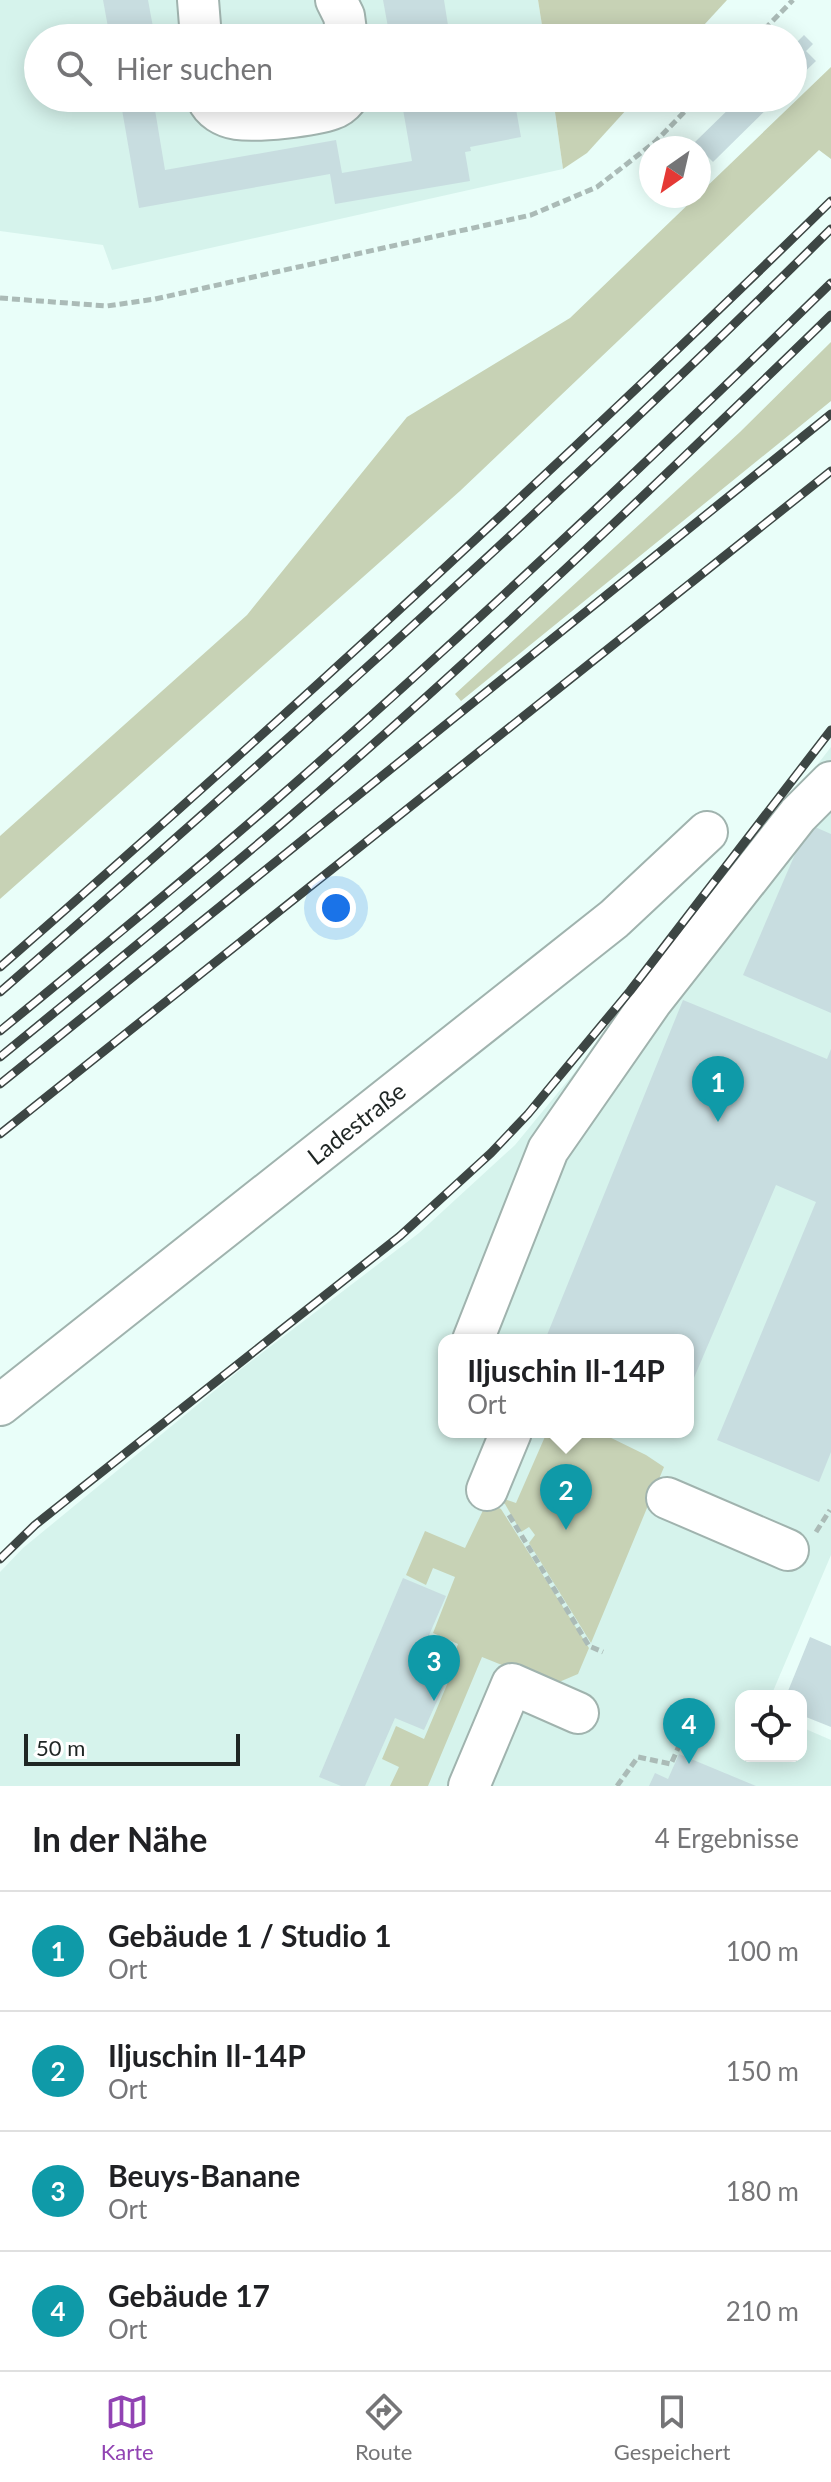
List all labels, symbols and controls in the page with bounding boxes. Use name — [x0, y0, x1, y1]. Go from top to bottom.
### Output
search box — [24, 24, 807, 112]
icon: search — [52, 46, 96, 90]
text: Hier suchen — [116, 50, 273, 86]
north arrow — [639, 136, 711, 208]
your location — [316, 888, 356, 928]
pin: 1 — [692, 1056, 744, 1122]
street label: Ladestraße — [301, 1076, 411, 1170]
popup — [438, 1334, 694, 1438]
text: Iljuschin Il-14P — [467, 1352, 665, 1388]
text: Ort — [467, 1388, 506, 1420]
pin: 2 — [540, 1464, 592, 1530]
pin: 3 — [408, 1635, 460, 1701]
map controls — [735, 1690, 807, 1762]
button: locate — [735, 1690, 807, 1762]
pin: 4 — [663, 1698, 715, 1764]
scale bar — [24, 1730, 240, 1766]
text: 50 m — [36, 1734, 85, 1761]
text: In der Nähe — [32, 1818, 207, 1859]
text: 4 Ergebnisse — [655, 1822, 799, 1854]
text: Gebäude 1 / Studio 1 — [108, 1917, 392, 1953]
text: 1 — [50, 1935, 66, 1967]
text: 100 m — [726, 1935, 799, 1967]
text: Ort — [108, 1953, 147, 1985]
text: Iljuschin Il-14P — [108, 2037, 306, 2073]
text: 2 — [50, 2055, 66, 2087]
text: 150 m — [726, 2055, 799, 2087]
text: Ort — [108, 2073, 147, 2105]
text: Beuys-Banane — [108, 2157, 300, 2193]
text: 3 — [50, 2175, 66, 2207]
text: 180 m — [726, 2175, 799, 2207]
text: Ort — [108, 2193, 147, 2225]
text: Gebäude 17 — [108, 2277, 270, 2313]
text: 4 — [50, 2295, 66, 2327]
text: 210 m — [726, 2295, 799, 2327]
text: Ort — [108, 2313, 147, 2345]
tab: Karte — [101, 2390, 154, 2465]
tab: Route — [355, 2390, 412, 2465]
tab: Gespeichert — [614, 2390, 730, 2465]

